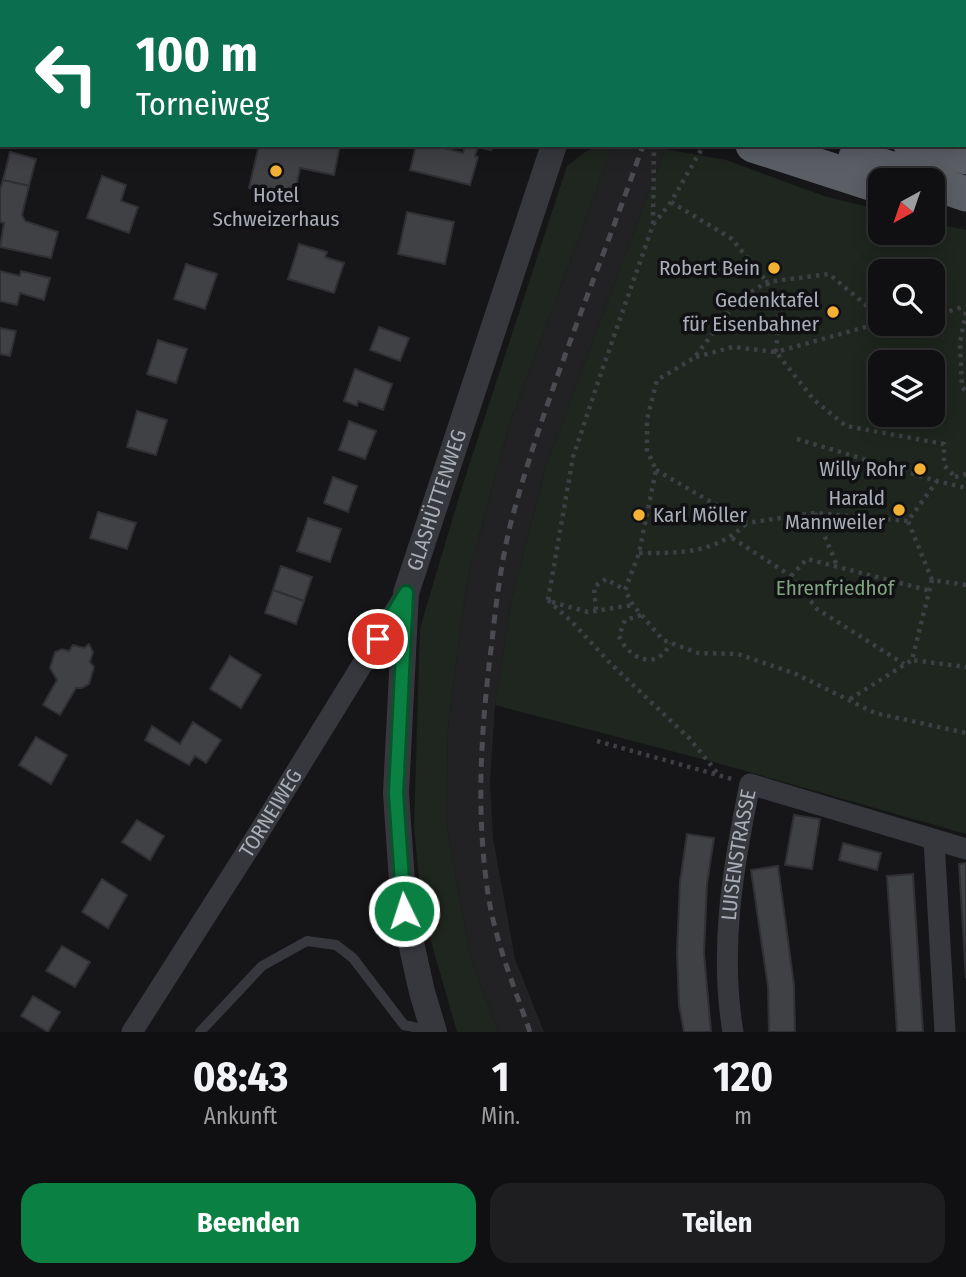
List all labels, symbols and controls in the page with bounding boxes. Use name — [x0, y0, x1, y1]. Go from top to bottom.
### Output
text: 100 m — [136, 25, 258, 84]
icon: left — [21, 28, 112, 119]
text: Torneiweg — [136, 85, 270, 123]
marker: Hotel Schweizerhaus — [268, 163, 284, 179]
north arrow — [868, 168, 945, 245]
map controls — [868, 168, 945, 427]
place label: Hotel Schweizerhaus — [212, 182, 340, 232]
place label: Robert Bein — [659, 255, 760, 281]
button: search — [868, 259, 945, 336]
marker: Robert Bein — [766, 260, 782, 276]
place label: Gedenktafel für Eisenbahner — [683, 287, 820, 337]
marker: Gedenktafel für Eisenbahner — [825, 304, 841, 320]
button: layers — [868, 350, 945, 427]
street label: GLASHÜTTENWEG — [401, 426, 472, 574]
place label: Willy Rohr — [819, 456, 907, 482]
marker: Willy Rohr — [912, 461, 928, 477]
place label: Harald Mannweiler — [785, 485, 886, 535]
place label: Karl Möller — [653, 502, 747, 528]
marker: Harald Mannweiler — [891, 502, 907, 518]
marker: Karl Möller — [631, 507, 647, 523]
park label: Ehrenfriedhof — [776, 575, 896, 601]
pin — [348, 609, 408, 669]
icon: arrive — [359, 620, 397, 658]
street label: TORNEIWEG — [234, 764, 308, 862]
street label: LUISENSTRASSE — [716, 787, 762, 922]
position arrow — [367, 874, 441, 948]
text: 08:43 — [193, 1052, 288, 1102]
text: 1 — [492, 1052, 510, 1102]
text: 120 — [713, 1052, 773, 1102]
text: Ankunft — [204, 1102, 277, 1130]
text: Min. — [481, 1102, 520, 1130]
text: m — [734, 1102, 752, 1130]
button: Beenden — [21, 1183, 476, 1263]
button: Teilen — [490, 1183, 945, 1263]

